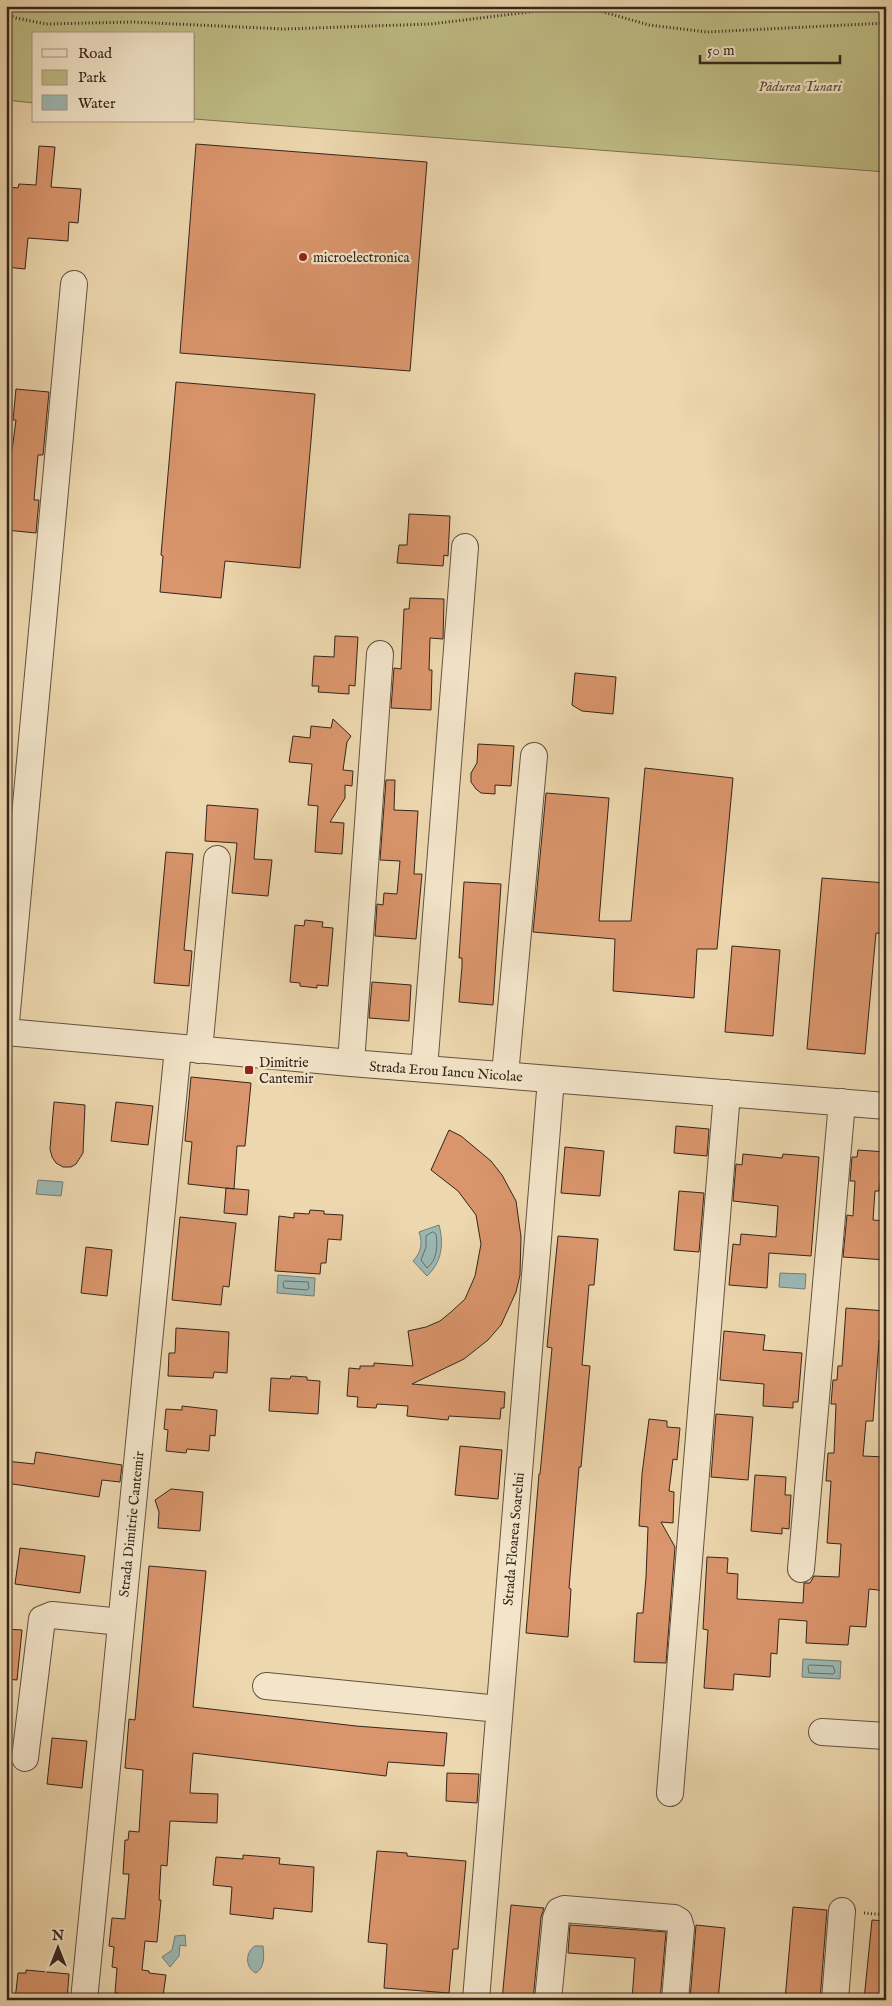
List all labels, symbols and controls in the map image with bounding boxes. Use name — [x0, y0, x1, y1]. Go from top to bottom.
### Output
legend — [32, 32, 195, 122]
scale bar — [700, 32, 840, 64]
text: 50 m — [707, 41, 735, 60]
text: Road — [78, 44, 113, 63]
text: Park — [78, 68, 108, 87]
park label: Pădurea Tunari — [759, 78, 842, 96]
text: Water — [78, 94, 116, 113]
place label: microelectronica — [313, 249, 410, 267]
marker: microelectronica — [297, 251, 309, 263]
place label: Dimitrie Cantemir — [259, 1054, 313, 1088]
street label: Strada Erou Iancu Nicolae — [369, 1058, 524, 1086]
marker: Dimitrie Cantemir — [243, 1064, 255, 1076]
street label: Strada Dimitrie Cantemir — [115, 1450, 149, 1598]
street label: Strada Floarea Soarelui — [499, 1471, 529, 1606]
north arrow — [32, 1924, 82, 1974]
text: N — [51, 1927, 64, 1945]

